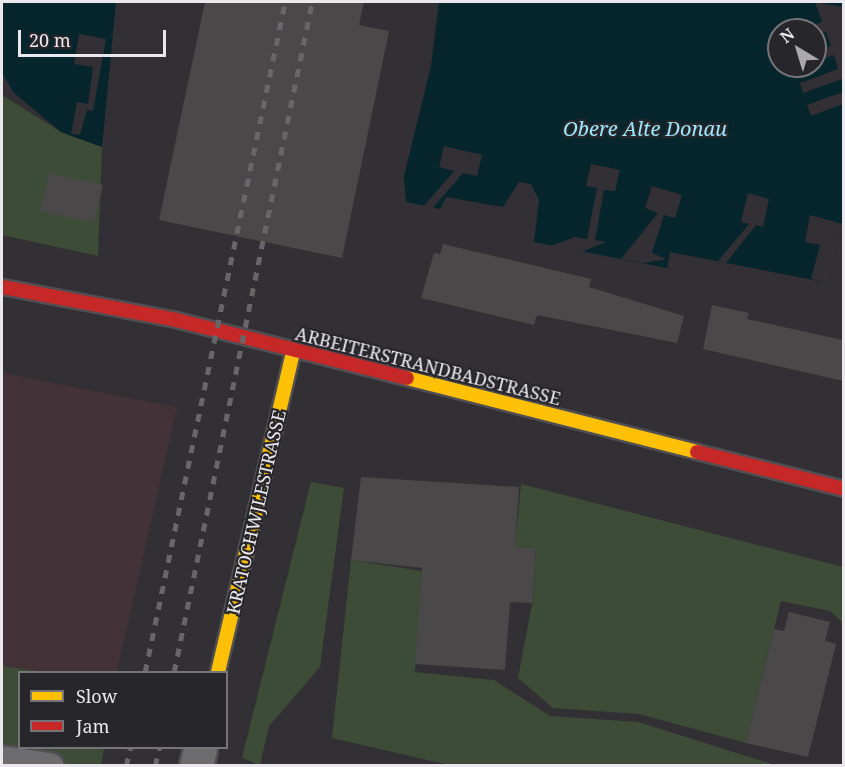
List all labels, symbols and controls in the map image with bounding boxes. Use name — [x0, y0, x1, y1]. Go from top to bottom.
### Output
scale bar — [21, 18, 170, 56]
north arrow — [767, 18, 827, 78]
text: N — [775, 23, 799, 48]
text: 20 m — [29, 28, 71, 52]
water label: Obere Alte Donau — [563, 116, 727, 140]
street label: ARBEITERSTRANDBADSTRASSE — [293, 323, 563, 409]
street label: KRATOCHWJLESTRASSE — [222, 408, 290, 616]
legend — [18, 671, 228, 749]
text: Slow — [76, 684, 117, 708]
text: Jam — [76, 714, 110, 738]

